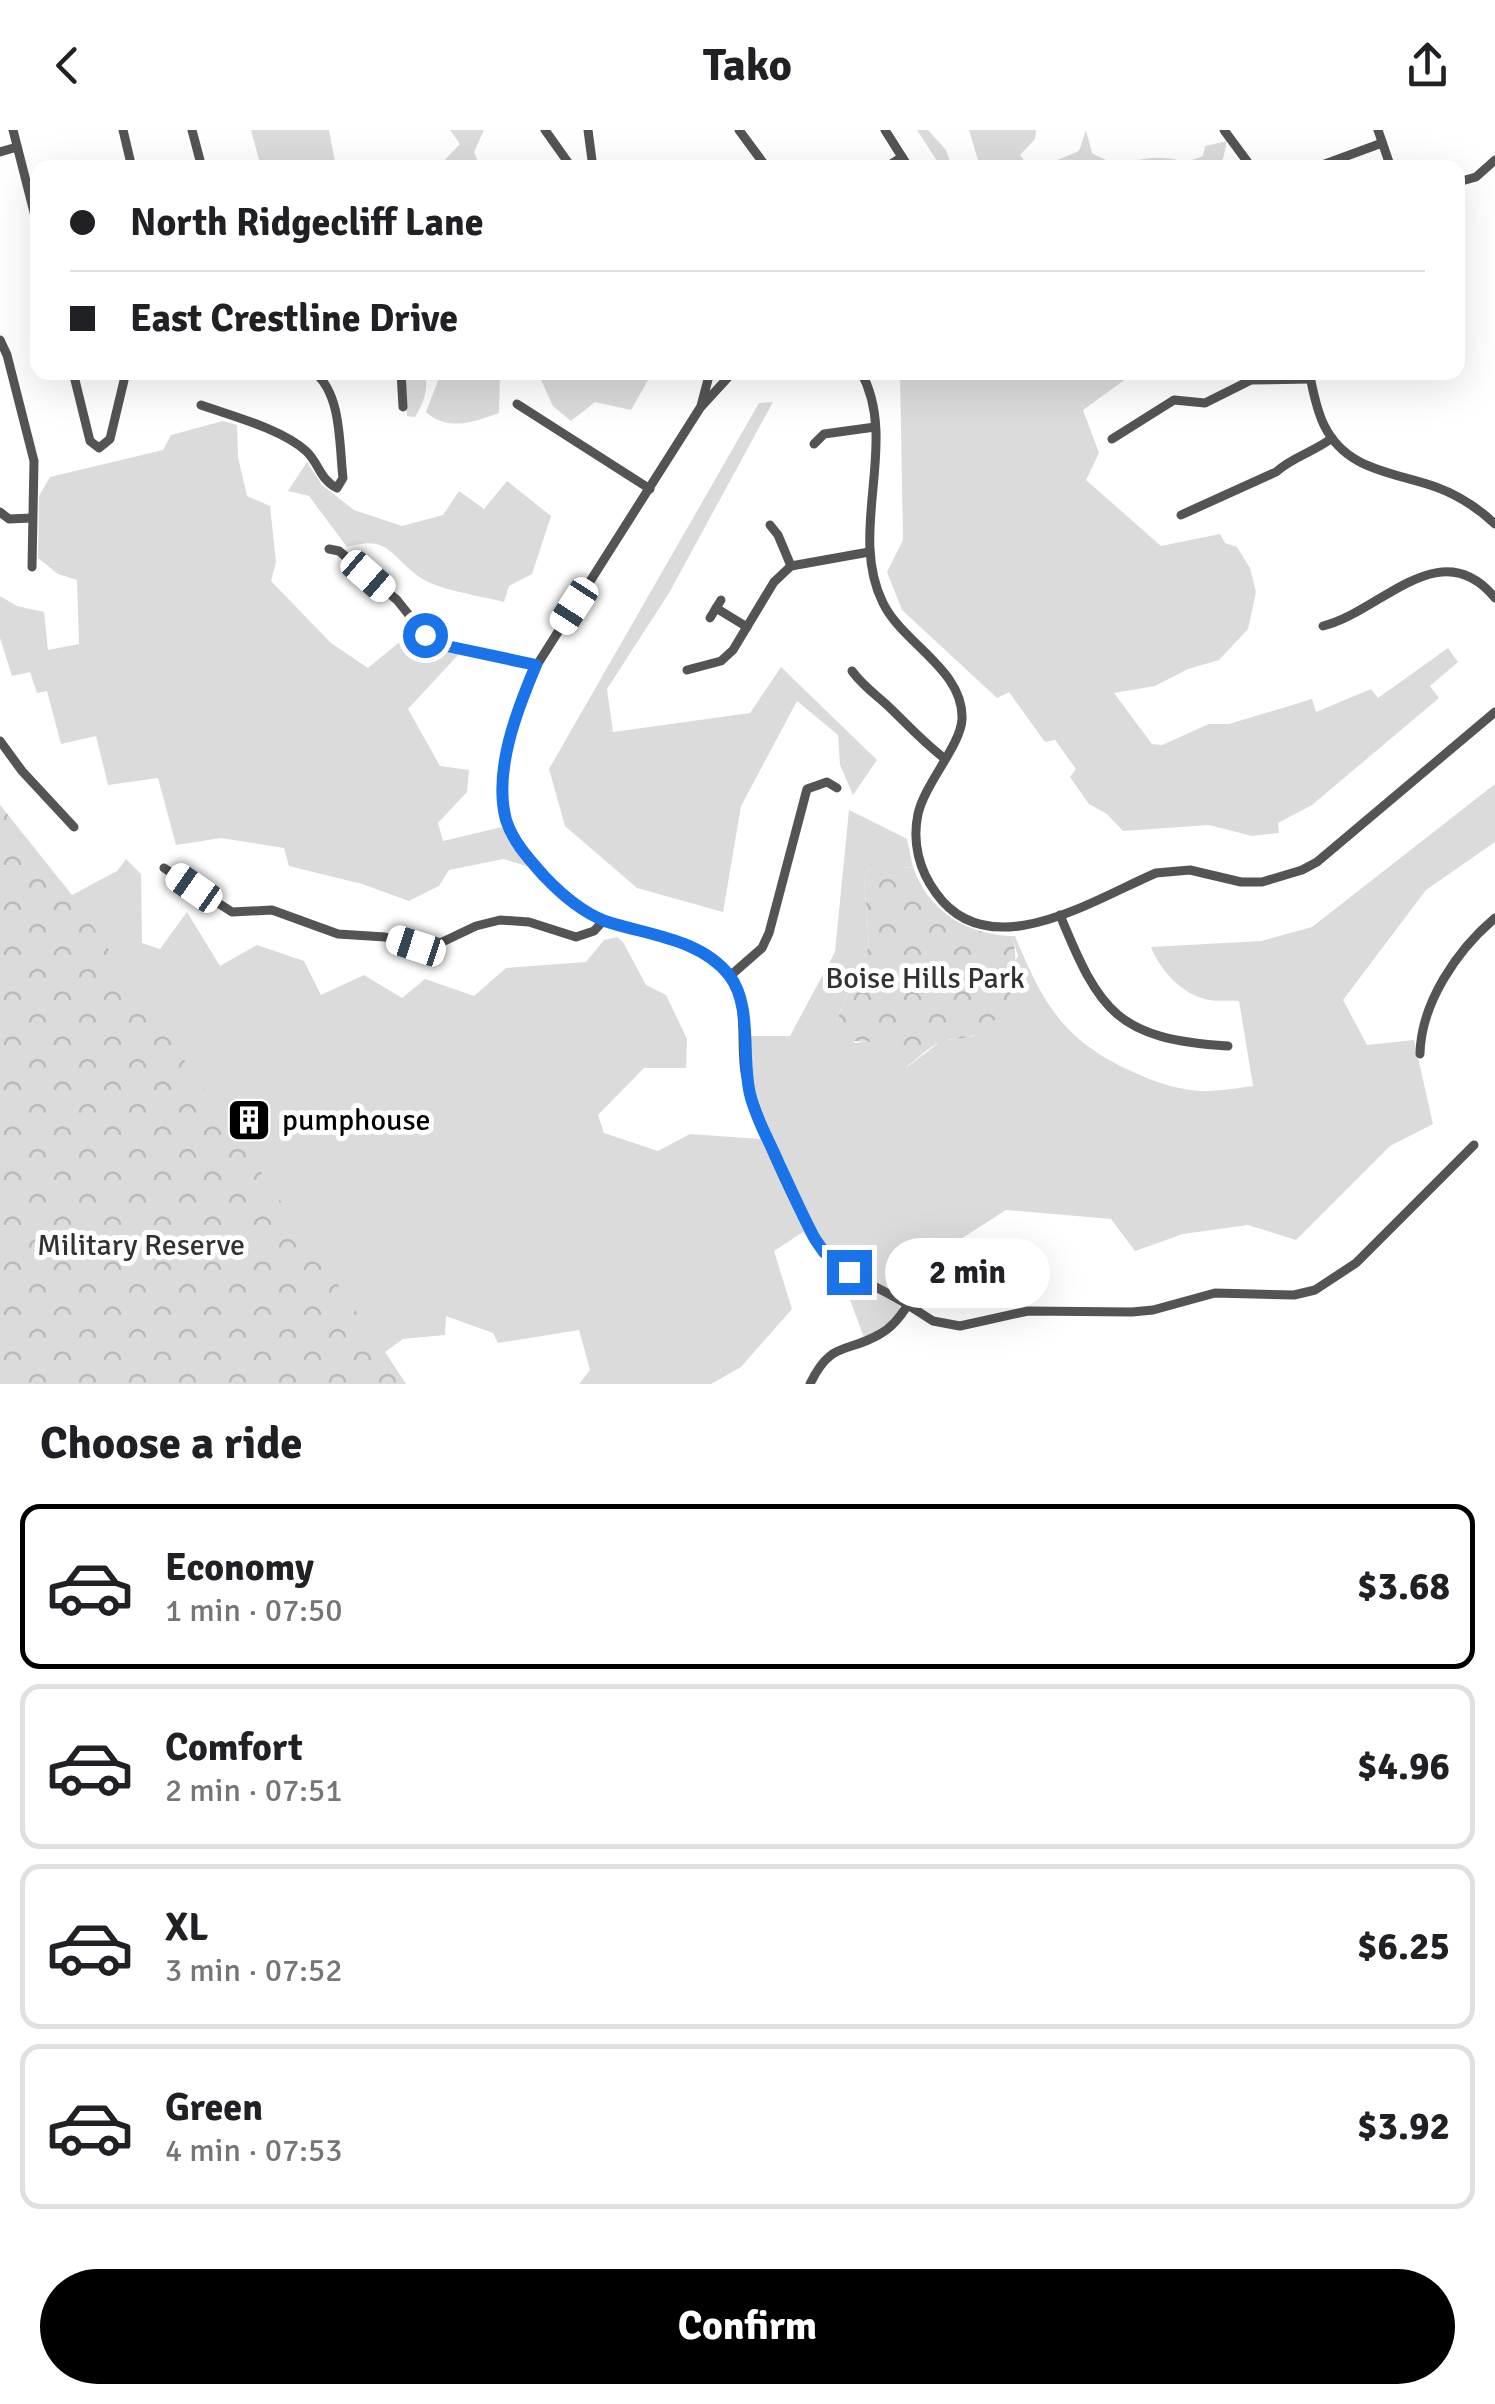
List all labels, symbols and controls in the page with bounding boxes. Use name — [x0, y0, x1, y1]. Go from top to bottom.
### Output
icon: back — [40, 38, 95, 93]
text: Tako — [703, 38, 792, 93]
icon: share — [1400, 38, 1455, 93]
text: North Ridgecliff Lane — [130, 199, 484, 246]
text: East Crestline Drive — [130, 295, 458, 342]
car — [336, 545, 400, 607]
car — [545, 573, 603, 639]
route start — [403, 613, 448, 658]
car — [161, 859, 227, 917]
car — [383, 922, 449, 970]
park label: Boise Hills Park — [825, 960, 1025, 997]
building icon: pumphouse — [226, 1097, 272, 1143]
place label: pumphouse — [282, 1102, 431, 1139]
park label: Military Reserve — [37, 1227, 245, 1264]
callout: 2 min — [884, 1237, 1049, 1307]
route end — [827, 1250, 872, 1295]
text: 2 min — [929, 1253, 1006, 1292]
text: Choose a ride — [40, 1416, 303, 1471]
icon: car — [45, 1542, 135, 1632]
text: Economy — [165, 1544, 314, 1591]
text: $3.68 — [1357, 1563, 1450, 1610]
text: 1 min · 07:50 — [165, 1591, 343, 1630]
icon: car — [45, 1722, 135, 1812]
text: Comfort — [165, 1724, 303, 1771]
text: $4.96 — [1357, 1743, 1450, 1790]
text: 2 min · 07:51 — [165, 1771, 343, 1810]
icon: car — [45, 1902, 135, 1992]
text: XL — [165, 1904, 208, 1951]
text: $6.25 — [1357, 1923, 1450, 1970]
text: 3 min · 07:52 — [165, 1951, 343, 1990]
icon: car — [45, 2082, 135, 2172]
text: Green — [165, 2084, 263, 2131]
text: $3.92 — [1357, 2103, 1450, 2150]
text: 4 min · 07:53 — [165, 2131, 343, 2170]
button: Confirm — [40, 2269, 1455, 2384]

